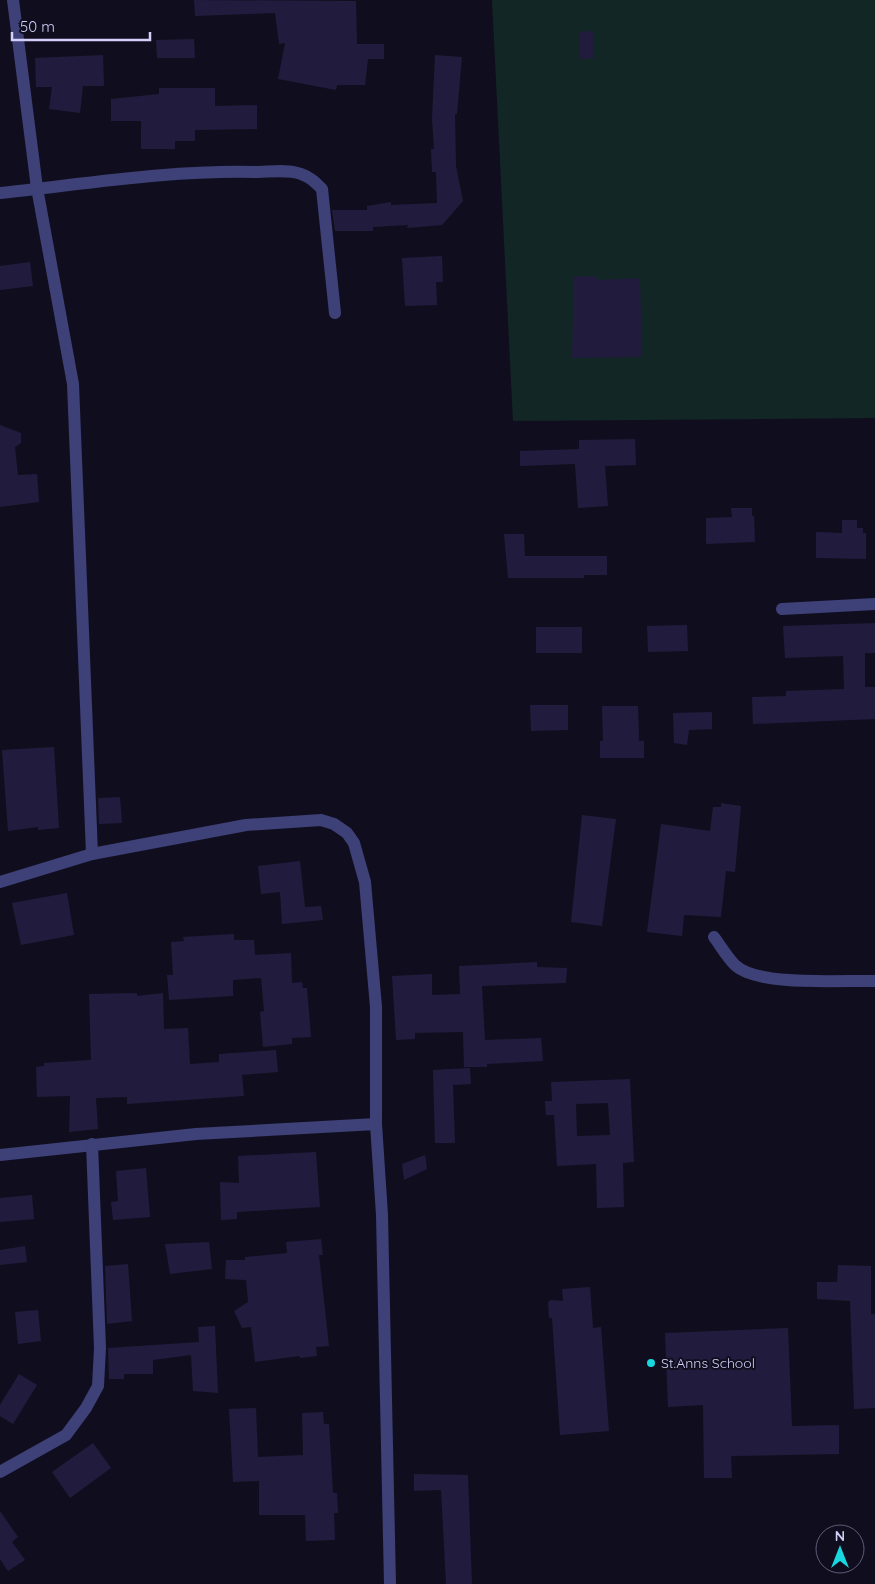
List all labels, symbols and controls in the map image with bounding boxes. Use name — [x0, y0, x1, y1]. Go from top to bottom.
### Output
scale bar — [12, 10, 150, 42]
text: 50 m — [20, 17, 55, 36]
place label: St.Anns School — [661, 1354, 755, 1372]
marker: St.Anns School — [645, 1357, 657, 1369]
north arrow — [815, 1524, 865, 1574]
text: N — [835, 1527, 845, 1545]

